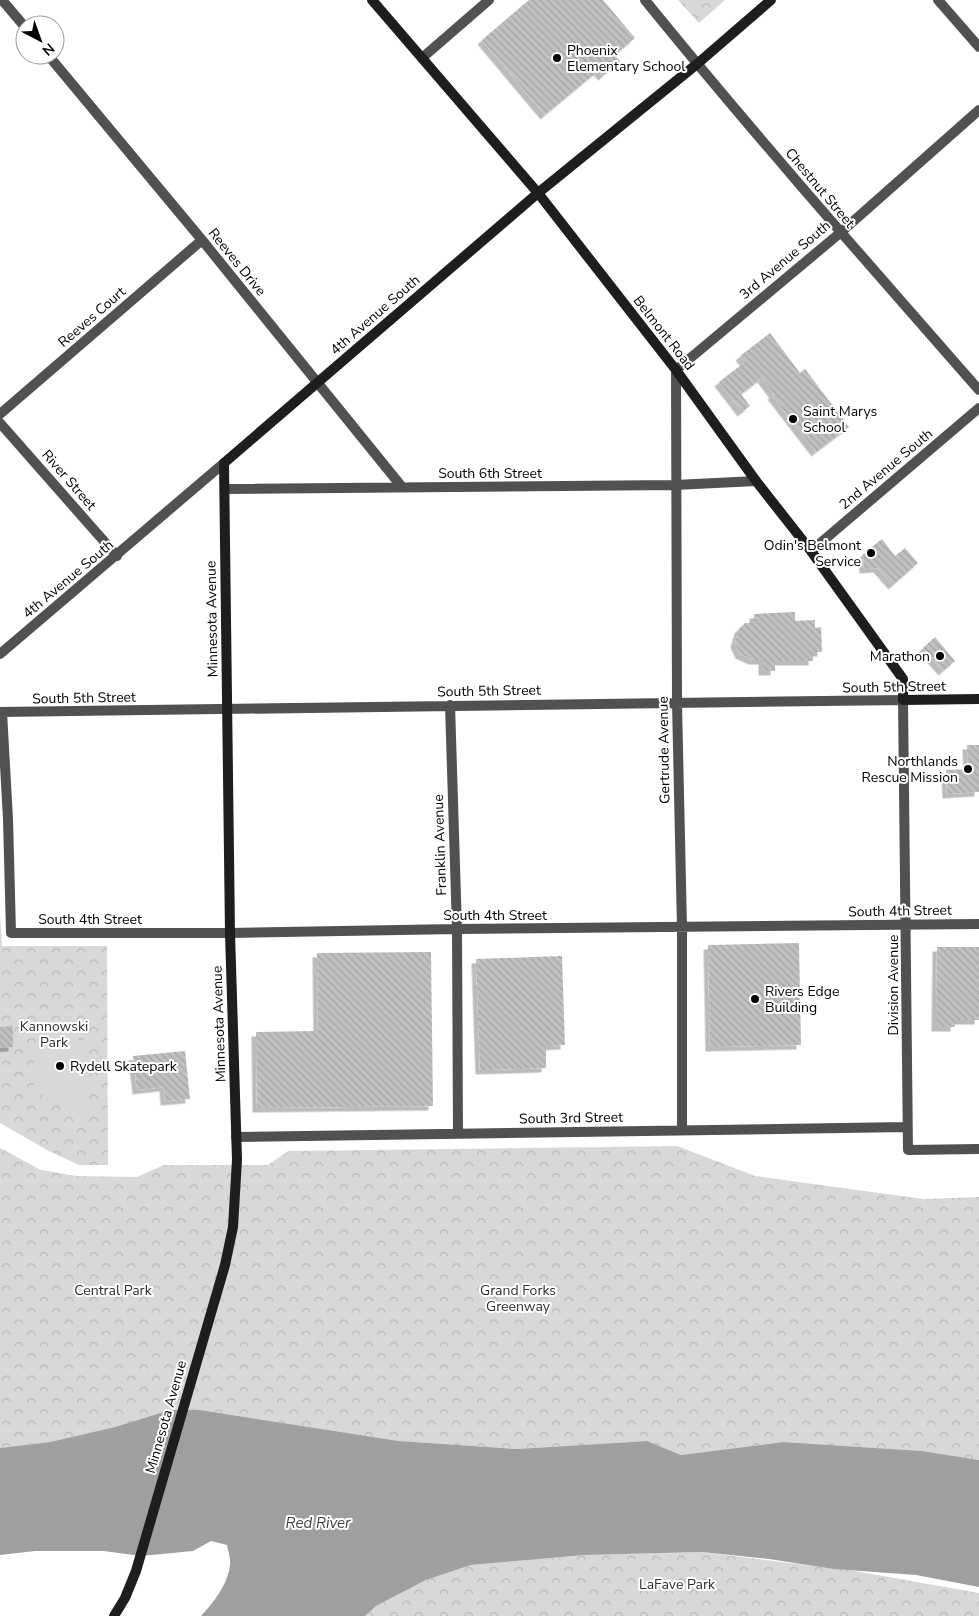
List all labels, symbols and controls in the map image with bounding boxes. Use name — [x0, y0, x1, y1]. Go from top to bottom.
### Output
north arrow — [15, 15, 65, 65]
text: N — [38, 39, 58, 60]
place label: Phoenix Elementary School — [567, 41, 686, 76]
marker: Phoenix Elementary School — [551, 52, 563, 64]
street label: Chestnut Street — [781, 144, 859, 232]
street label: 3rd Avenue South — [735, 216, 835, 304]
street label: Reeves Drive — [204, 224, 270, 300]
street label: 4th Avenue South — [326, 271, 424, 359]
street label: Reeves Court — [54, 282, 130, 352]
street label: Belmont Road — [629, 292, 699, 374]
place label: Saint Marys School — [803, 402, 878, 437]
marker: Saint Marys School — [787, 413, 799, 425]
street label: 2nd Avenue South — [835, 424, 937, 514]
street label: River Street — [38, 446, 100, 514]
street label: South 6th Street — [438, 464, 542, 483]
street label: 4th Avenue South — [19, 535, 117, 623]
place label: Odin's Belmont Service — [764, 536, 861, 571]
marker: Odin's Belmont Service — [865, 547, 877, 559]
street label: Minnesota Avenue — [201, 561, 223, 677]
place label: Marathon — [870, 647, 930, 666]
marker: Marathon — [934, 650, 946, 662]
street label: South 5th Street — [842, 677, 946, 697]
street label: South 5th Street — [437, 681, 541, 701]
street label: South 5th Street — [32, 688, 136, 708]
street label: Gertrude Avenue — [654, 696, 674, 804]
place label: Northlands Rescue Mission — [862, 752, 958, 787]
marker: Northlands Rescue Mission — [962, 763, 974, 775]
street label: Franklin Avenue — [429, 794, 451, 896]
street label: South 4th Street — [848, 901, 952, 921]
street label: South 4th Street — [443, 906, 547, 925]
street label: South 4th Street — [38, 910, 142, 929]
street label: Division Avenue — [884, 934, 903, 1036]
street label: Minnesota Avenue — [207, 965, 231, 1083]
place label: Rivers Edge Building — [765, 982, 839, 1017]
marker: Rivers Edge Building — [749, 993, 761, 1005]
park label: Kannowski Park — [20, 1017, 88, 1052]
place label: Rydell Skatepark — [70, 1057, 178, 1076]
marker: Rydell Skatepark — [54, 1060, 66, 1072]
street label: South 3rd Street — [519, 1108, 623, 1128]
park label: Central Park — [74, 1281, 153, 1300]
park label: Grand Forks Greenway — [480, 1281, 556, 1316]
street label: Minnesota Avenue — [141, 1358, 191, 1476]
water label: Red River — [286, 1513, 351, 1533]
park label: LaFave Park — [639, 1575, 716, 1594]

